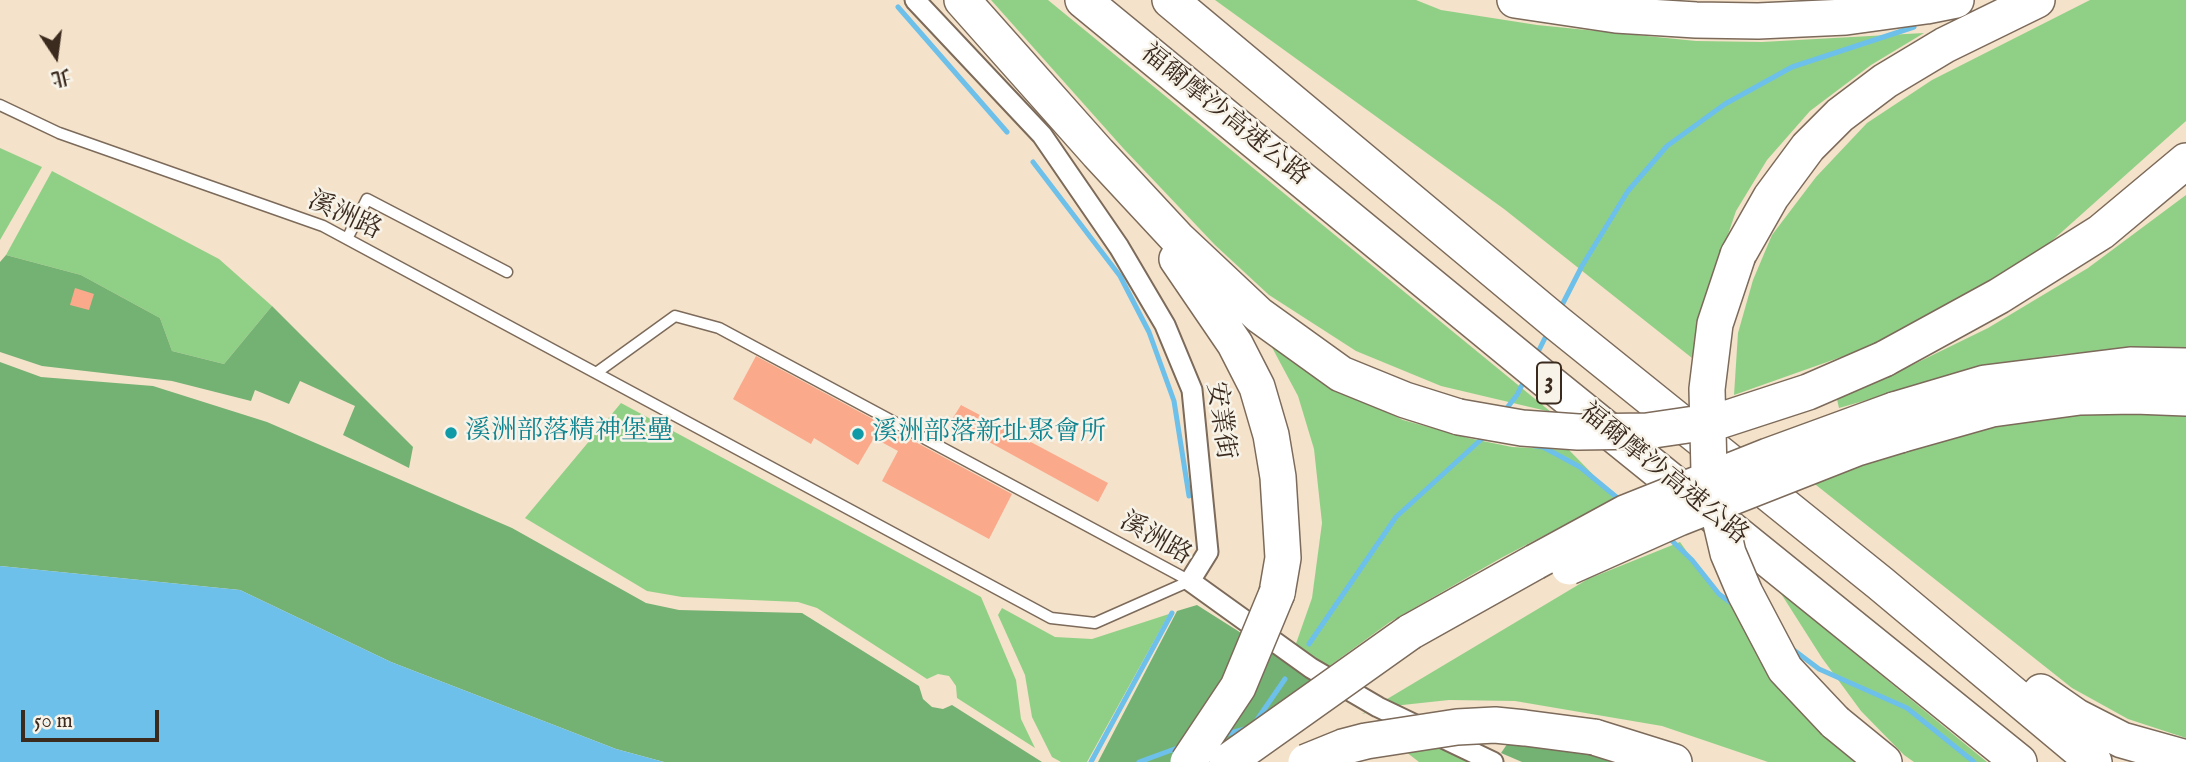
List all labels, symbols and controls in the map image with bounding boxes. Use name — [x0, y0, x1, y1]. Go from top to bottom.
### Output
north arrow — [21, 21, 91, 91]
street label: 福爾摩沙高速公路 — [1133, 38, 1315, 194]
text: 北 — [49, 63, 73, 90]
street label: 溪洲路 — [302, 186, 386, 248]
road number: 3 — [1537, 362, 1561, 404]
street label: 安業街 — [1198, 380, 1240, 462]
street label: 福爾摩沙高速公路 — [1572, 397, 1754, 553]
place label: 溪洲部落精神堡壘 — [465, 417, 673, 449]
place label: 溪洲部落新址聚會所 — [872, 418, 1106, 450]
marker: 溪洲部落精神堡壘 — [443, 425, 459, 441]
marker: 溪洲部落新址聚會所 — [850, 426, 866, 442]
street label: 溪洲路 — [1113, 507, 1197, 573]
scale bar — [24, 696, 163, 740]
text: 50 m — [34, 708, 73, 735]

